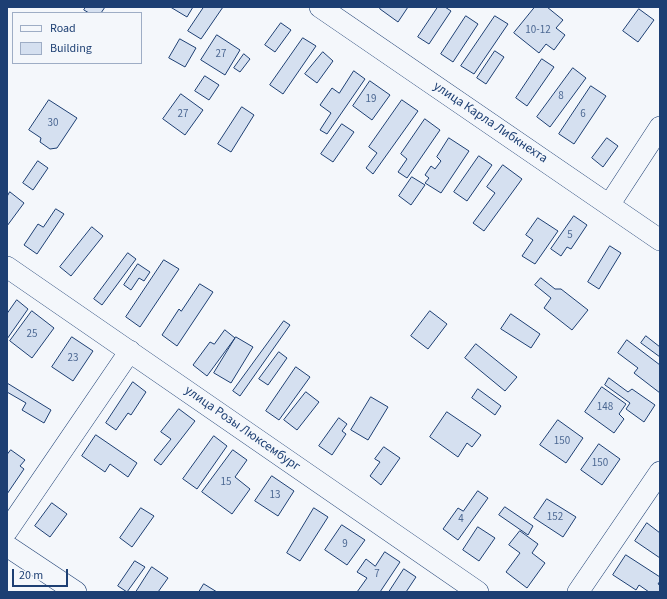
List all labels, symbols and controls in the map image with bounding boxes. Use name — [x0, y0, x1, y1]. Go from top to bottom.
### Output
legend — [12, 12, 142, 64]
text: Road — [50, 20, 76, 37]
house number: 10-12 — [525, 24, 551, 38]
text: Building — [50, 40, 92, 57]
house number: 27 — [216, 48, 226, 62]
street label: улица Карла Либкнехта — [430, 79, 550, 167]
house number: 8 — [558, 90, 564, 104]
house number: 19 — [366, 93, 376, 107]
house number: 27 — [178, 108, 188, 122]
house number: 6 — [580, 108, 586, 122]
house number: 30 — [48, 117, 58, 131]
house number: 5 — [567, 229, 573, 243]
house number: 25 — [27, 328, 37, 342]
house number: 23 — [68, 352, 78, 366]
street label: улица Розы Люксембург — [181, 383, 303, 475]
house number: 148 — [597, 401, 613, 415]
house number: 150 — [554, 435, 570, 449]
house number: 150 — [592, 457, 608, 471]
house number: 15 — [221, 476, 231, 490]
house number: 13 — [270, 489, 280, 503]
house number: 152 — [547, 511, 563, 525]
house number: 4 — [458, 513, 464, 527]
house number: 9 — [342, 538, 348, 552]
scale bar — [14, 561, 70, 587]
text: 20 m — [19, 567, 43, 584]
house number: 7 — [374, 568, 380, 582]

